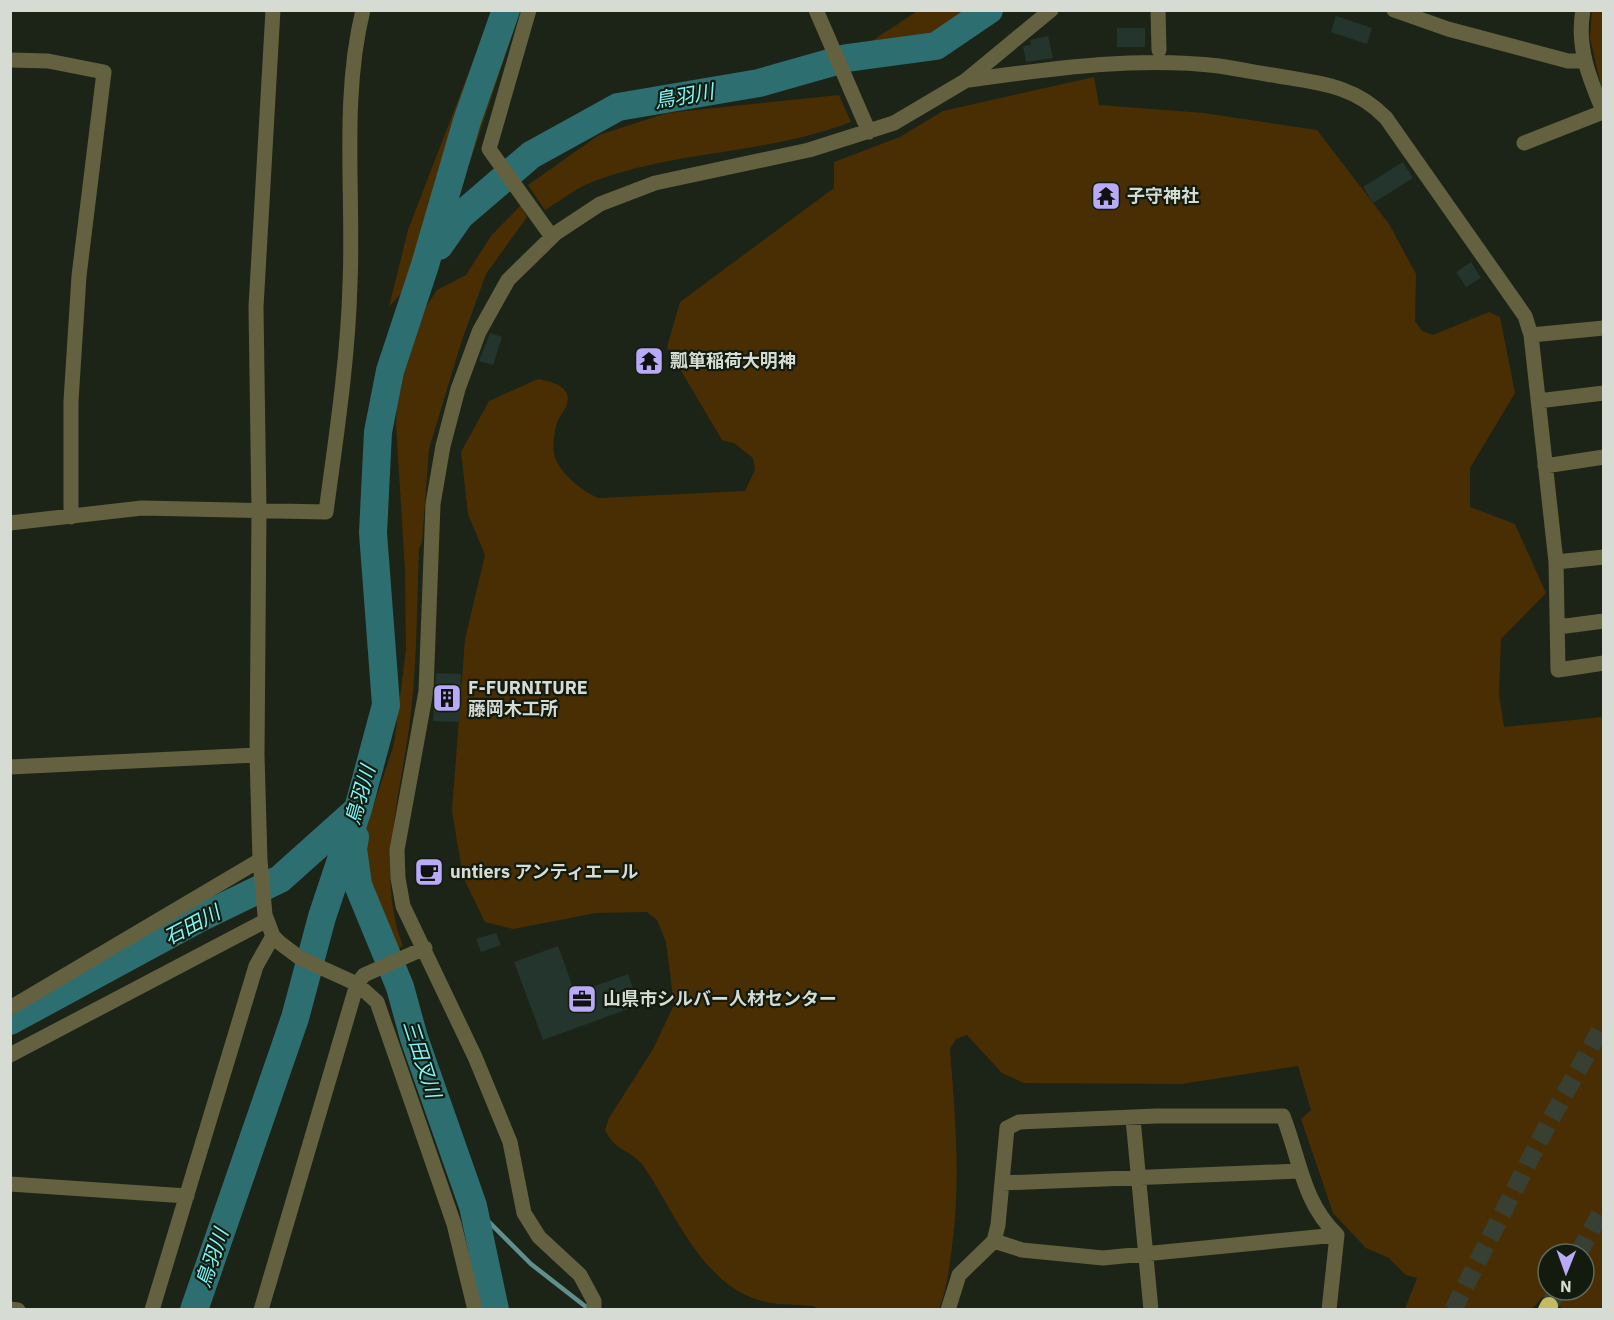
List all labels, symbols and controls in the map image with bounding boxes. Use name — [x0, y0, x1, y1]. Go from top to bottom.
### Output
water label: 鳥羽川 — [652, 77, 718, 114]
temple icon: 子守神社 — [1090, 180, 1122, 212]
place label: 子守神社 — [1127, 184, 1199, 207]
temple icon: 瓢箪稲荷大明神 — [633, 345, 665, 377]
place label: 瓢箪稲荷大明神 — [670, 349, 796, 372]
place label: F-FURNITURE 藤岡木工所 — [468, 676, 588, 720]
building icon: F-FURNITURE 藤岡木工所 — [431, 682, 463, 714]
water label: 鳥羽川 — [338, 760, 381, 827]
cafe icon: untiers アンティエール — [413, 856, 445, 888]
place label: untiers アンティエール — [450, 860, 638, 883]
water label: 石田川 — [159, 898, 226, 951]
office icon: 山県市シルバー人材センター — [566, 983, 598, 1015]
place label: 山県市シルバー人材センター — [603, 987, 837, 1010]
water label: 三田叉川 — [397, 1017, 448, 1103]
water label: 鳥羽川 — [189, 1223, 235, 1291]
north arrow — [1536, 1242, 1596, 1302]
text: N — [1560, 1277, 1572, 1297]

